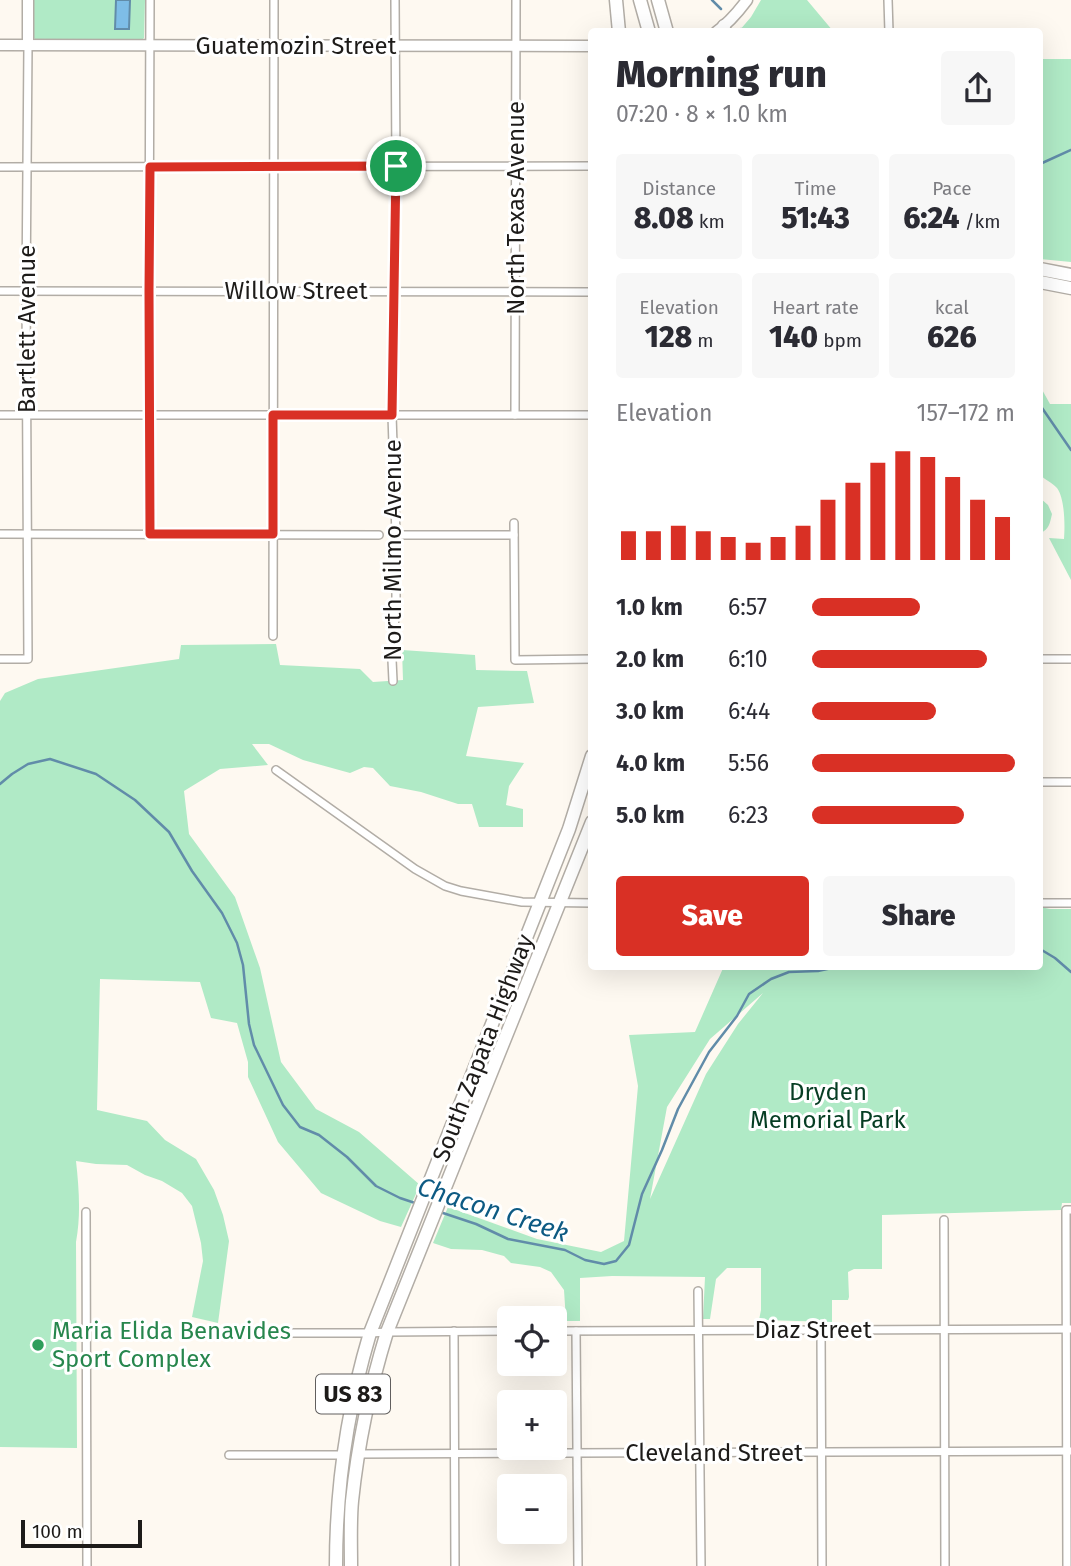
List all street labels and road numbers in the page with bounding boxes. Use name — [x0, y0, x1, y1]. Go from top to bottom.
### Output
street label: Guatemozin Street — [196, 32, 397, 60]
street label: North Texas Avenue — [502, 101, 530, 315]
street label: Bartlett Avenue — [13, 245, 41, 413]
street label: Willow Street — [224, 277, 368, 305]
street label: North Milmo Avenue — [379, 439, 407, 661]
street label: South Zapata Highway — [427, 930, 539, 1166]
street label: Diaz Street — [754, 1316, 872, 1344]
road number: US 83 — [316, 1374, 390, 1414]
street label: Cleveland Street — [625, 1439, 803, 1467]

